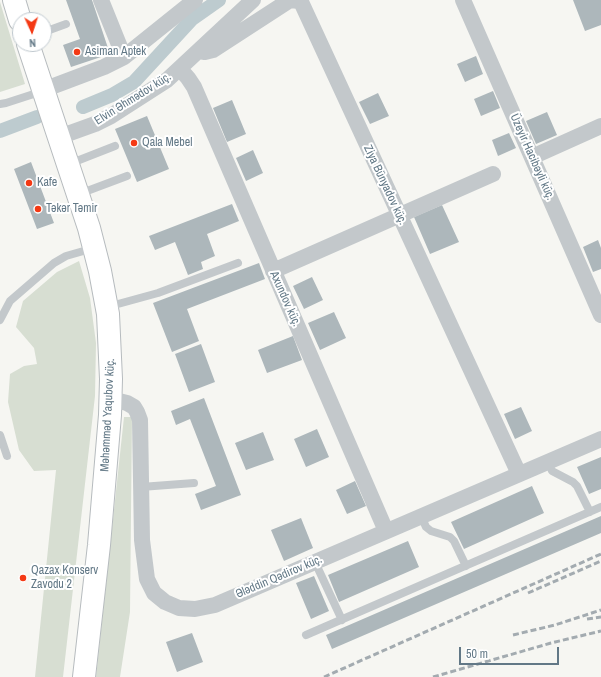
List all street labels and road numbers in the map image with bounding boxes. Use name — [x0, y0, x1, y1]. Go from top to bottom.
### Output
street label: Elvin Əhmədov küç. — [92, 70, 174, 128]
street label: Üzeyir Hacibəyli küç. — [507, 112, 557, 202]
street label: Ziya Bünyadov küç. — [360, 143, 410, 227]
street label: Axundov küç. — [266, 269, 304, 329]
street label: Məhəmməd Yaqubov küç. — [98, 358, 118, 472]
street label: Ələddin Qədirov küç. — [234, 552, 324, 602]

